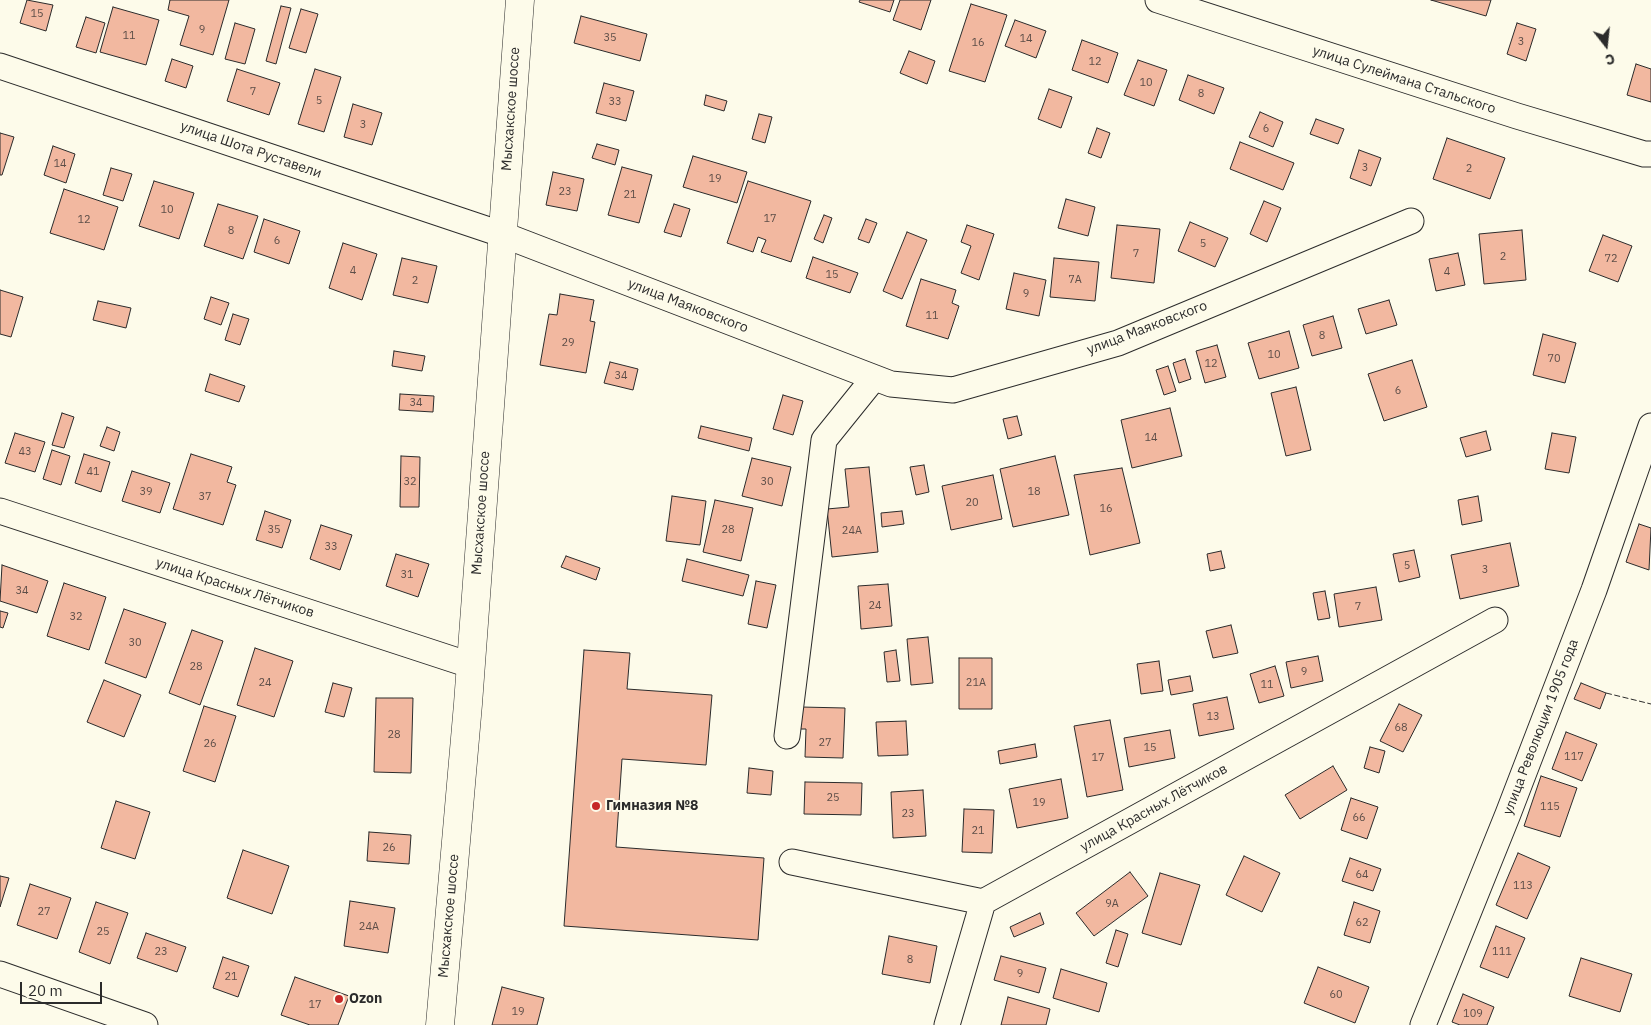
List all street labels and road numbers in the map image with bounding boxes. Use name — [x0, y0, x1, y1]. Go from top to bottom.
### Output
street label: улица Сулеймана Стальского — [1310, 42, 1498, 118]
street label: Мысхакское шоссе — [498, 46, 524, 172]
street label: улица Шота Руставели — [178, 118, 324, 182]
street label: улица Маяковского — [625, 275, 751, 337]
street label: улица Маяковского — [1084, 297, 1210, 359]
street label: Мысхакское шоссе — [468, 450, 494, 576]
street label: улица Красных Лётчиков — [154, 554, 316, 622]
street label: улица Революции 1905 года — [1500, 637, 1582, 817]
street label: улица Красных Лётчиков — [1078, 761, 1230, 855]
street label: Мысхакское шоссе — [435, 853, 463, 979]

